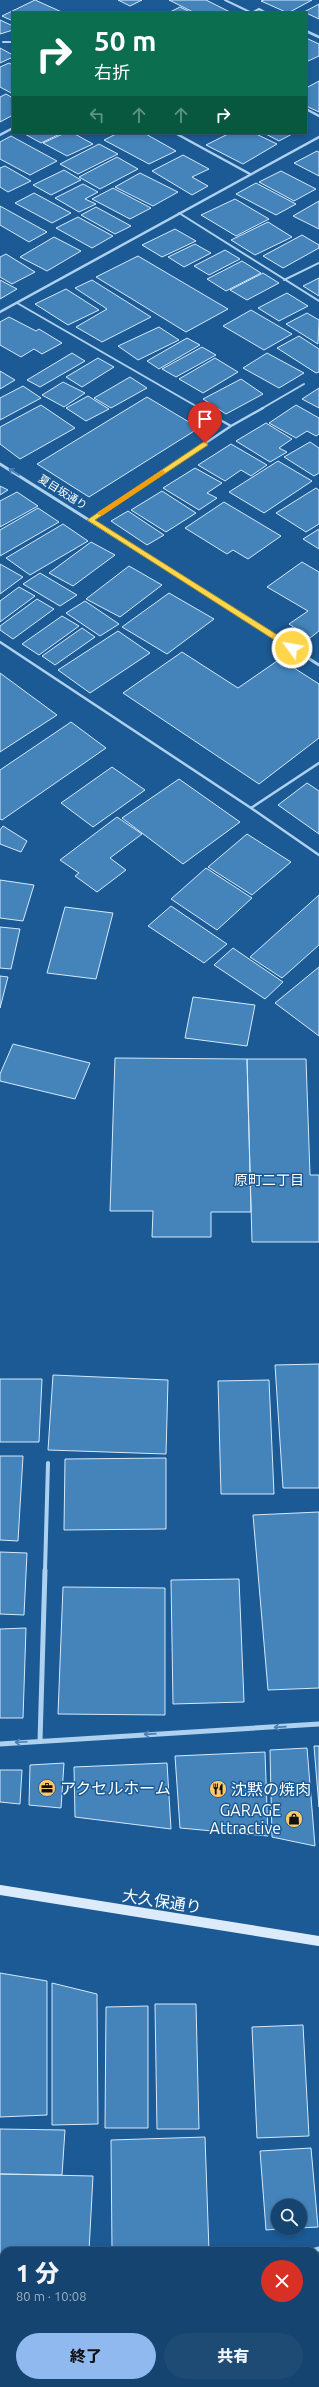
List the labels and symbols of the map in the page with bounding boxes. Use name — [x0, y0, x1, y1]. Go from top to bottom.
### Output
pin — [188, 402, 222, 443]
one-way arrow — [8, 468, 20, 476]
street label: 夏目坂通り — [36, 472, 90, 512]
position arrow — [271, 627, 313, 669]
district label: 原町二丁目 — [234, 1172, 304, 1188]
one-way arrow — [274, 1723, 287, 1730]
one-way arrow — [144, 1731, 157, 1738]
one-way arrow — [15, 1739, 28, 1746]
office icon: アクセルホーム — [37, 1778, 57, 1798]
place label: アクセルホーム — [60, 1779, 171, 1797]
restaurant icon: 沈黙の焼肉 — [208, 1779, 228, 1799]
place label: 沈黙の焼肉 — [231, 1780, 311, 1798]
place label: GARAGE Attractive — [210, 1801, 281, 1837]
shop icon: GARAGE Attractive — [284, 1809, 304, 1829]
street label: 大久保通り — [121, 1886, 203, 1916]

